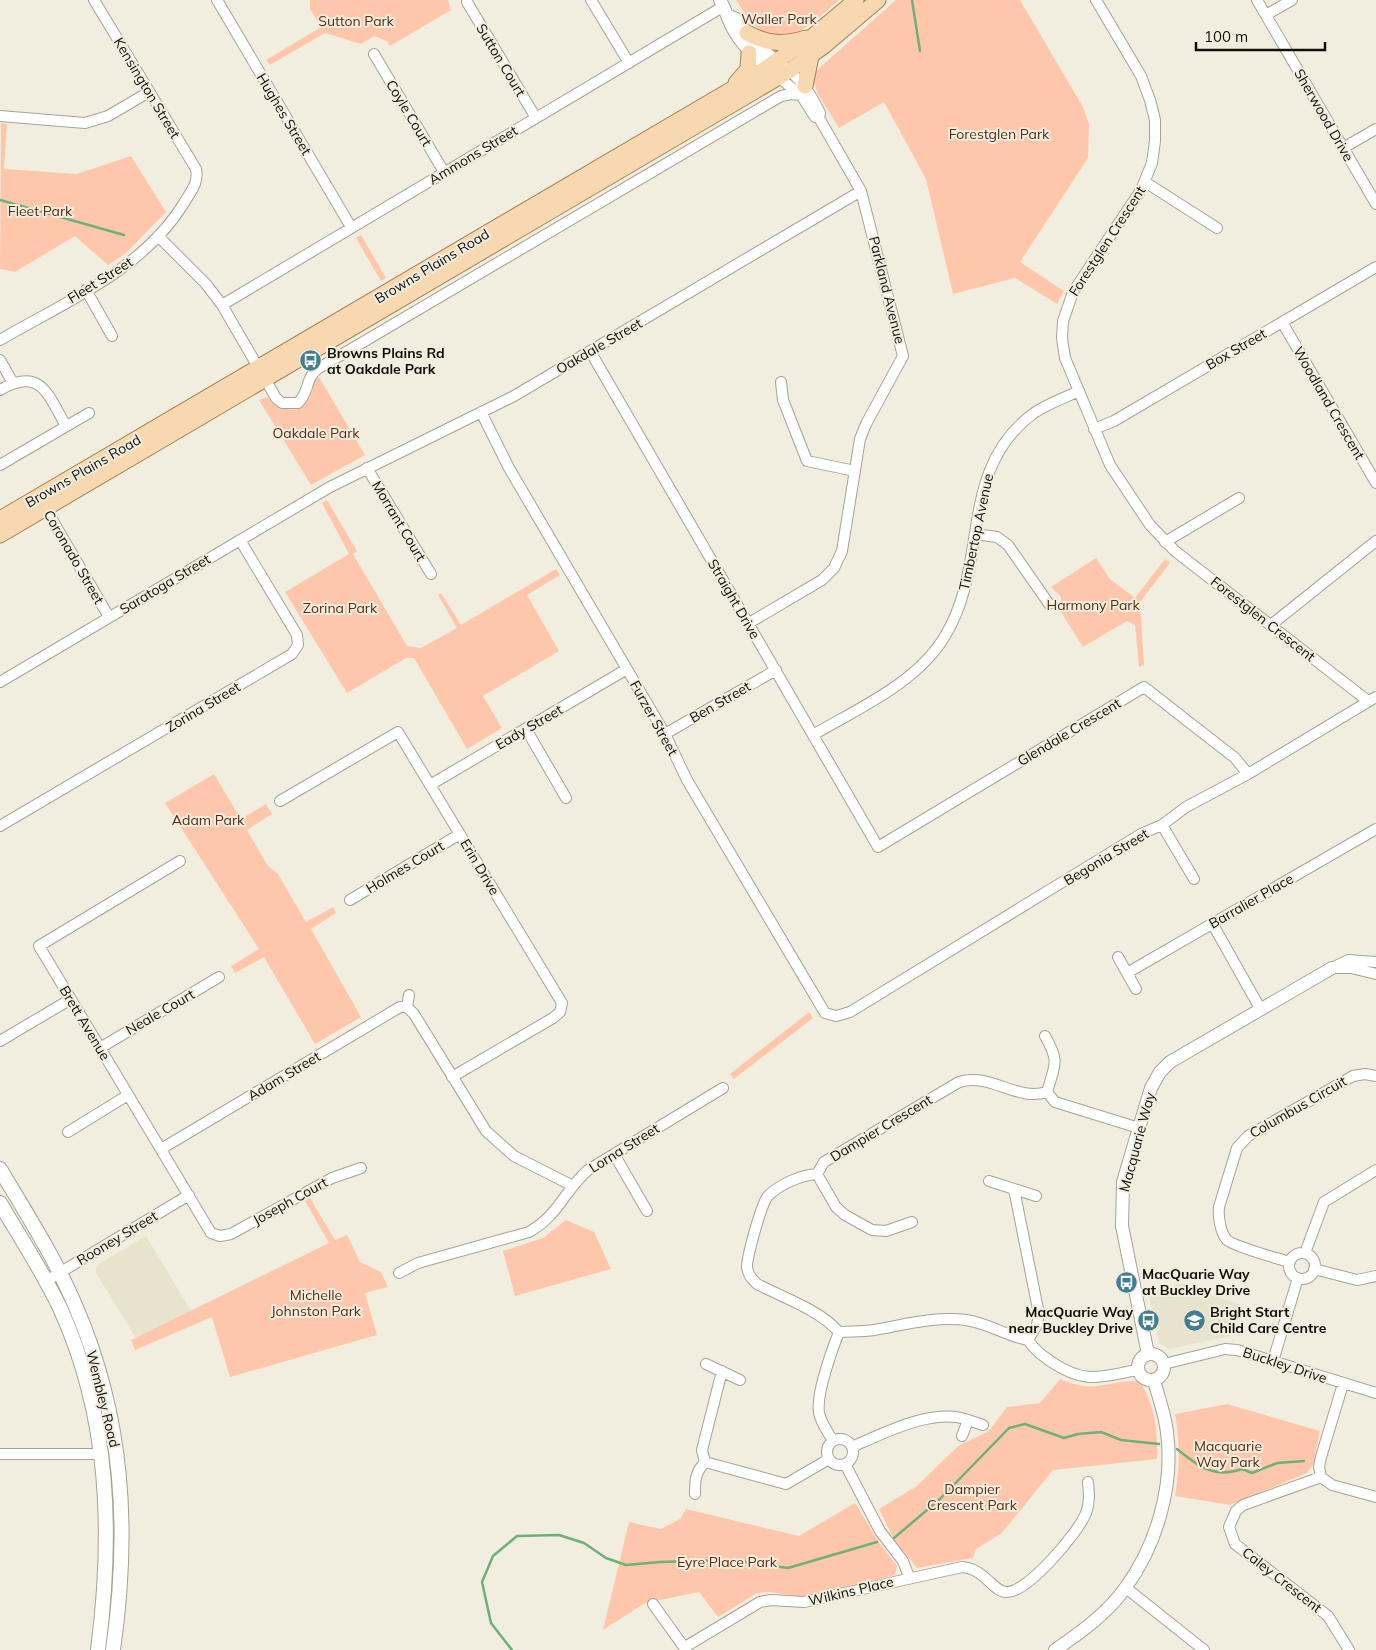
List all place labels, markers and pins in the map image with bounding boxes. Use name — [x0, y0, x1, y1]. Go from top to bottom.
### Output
place label: Browns Plains Rd at Oakdale Park — [327, 344, 445, 378]
bus stop icon: Browns Plains Rd at Oakdale Park — [299, 349, 323, 373]
place label: MacQuarie Way at Buckley Drive — [1142, 1265, 1251, 1299]
bus stop icon: MacQuarie Way at Buckley Drive — [1114, 1270, 1138, 1294]
place label: MacQuarie Way near Buckley Drive — [1008, 1303, 1133, 1337]
place label: Bright Start Child Care Centre — [1210, 1303, 1327, 1337]
bus stop icon: MacQuarie Way near Buckley Drive — [1137, 1308, 1161, 1332]
school or university icon: Bright Start Child Care Centre — [1182, 1308, 1206, 1332]

